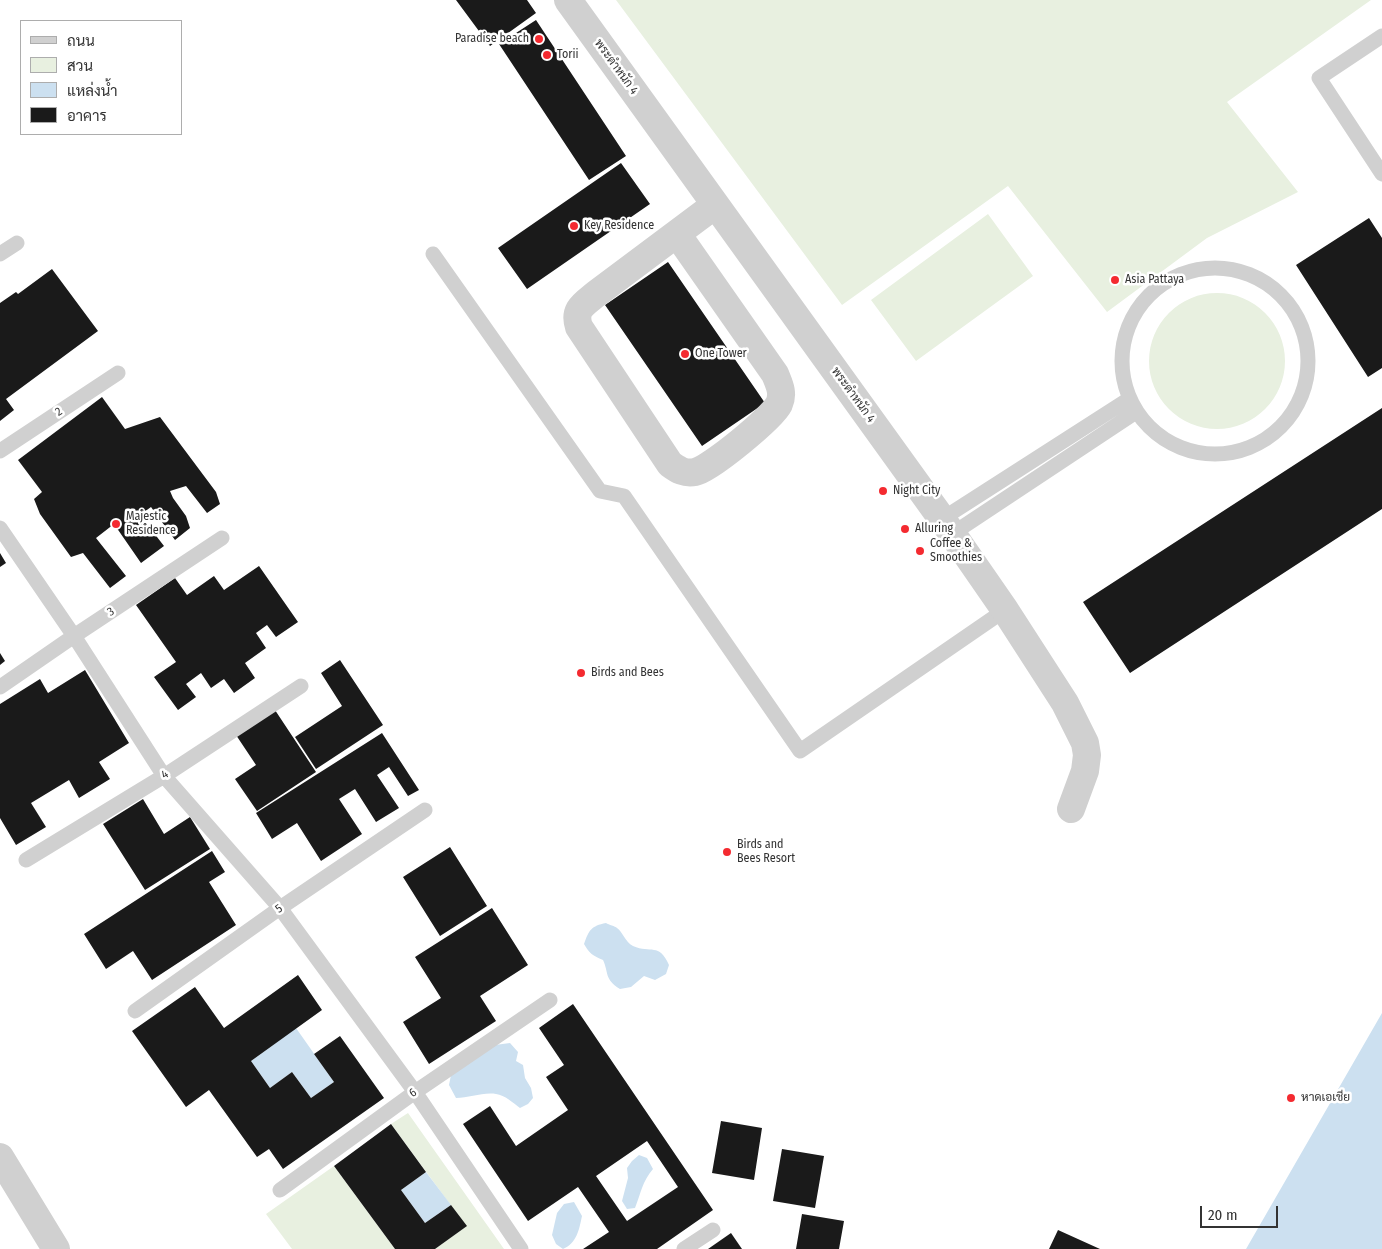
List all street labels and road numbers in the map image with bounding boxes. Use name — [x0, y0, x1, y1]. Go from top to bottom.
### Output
street label: พระตำหนัก 4 — [591, 37, 641, 97]
street label: พระตำหนัก 4 — [828, 365, 878, 425]
street label: 2 — [53, 405, 65, 419]
street label: 3 — [105, 604, 117, 620]
street label: 4 — [159, 767, 171, 783]
street label: 5 — [273, 902, 285, 916]
street label: 6 — [406, 1085, 420, 1101]

